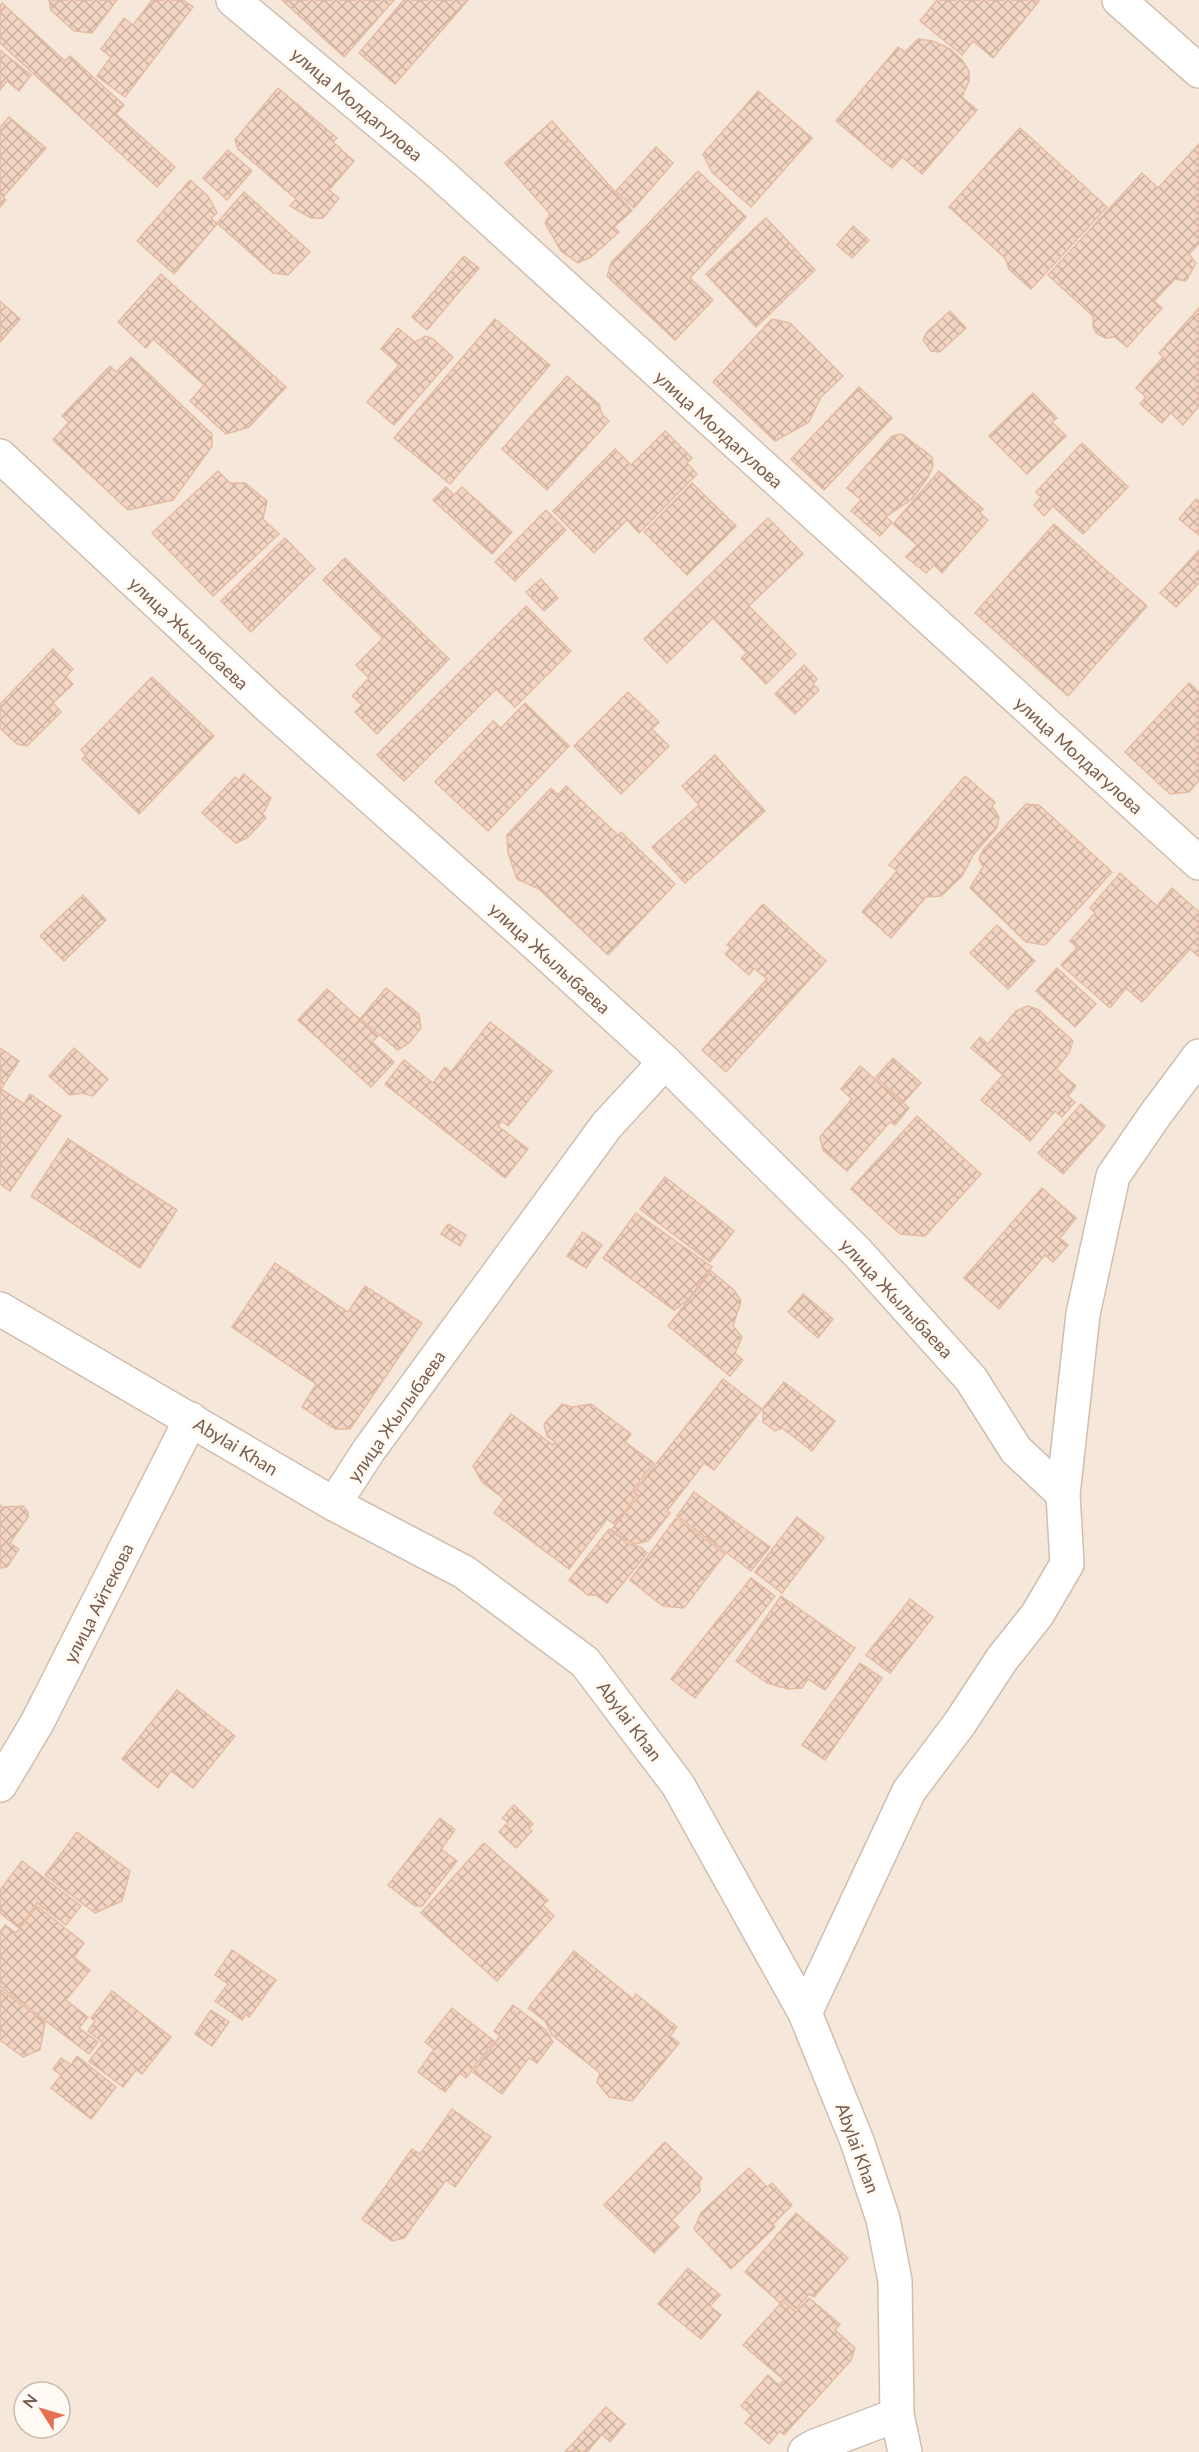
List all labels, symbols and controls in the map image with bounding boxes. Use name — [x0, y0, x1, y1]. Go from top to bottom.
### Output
street label: улица Молдагулова — [287, 42, 427, 166]
street label: улица Молдагулова — [650, 366, 788, 492]
street label: улица Жылыбаева — [125, 572, 253, 694]
street label: улица Молдагулова — [1010, 692, 1148, 818]
street label: улица Жылыбаева — [485, 898, 615, 1018]
street label: улица Жылыбаева — [836, 1234, 958, 1362]
street label: улица Жылыбаева — [342, 1346, 450, 1486]
street label: Abylai Khan — [190, 1412, 282, 1480]
street label: улица Айтекова — [58, 1539, 138, 1667]
street label: Abylai Khan — [593, 1677, 667, 1765]
street label: Abylai Khan — [832, 2100, 884, 2196]
north arrow — [12, 2380, 72, 2440]
text: N — [18, 2390, 41, 2411]

